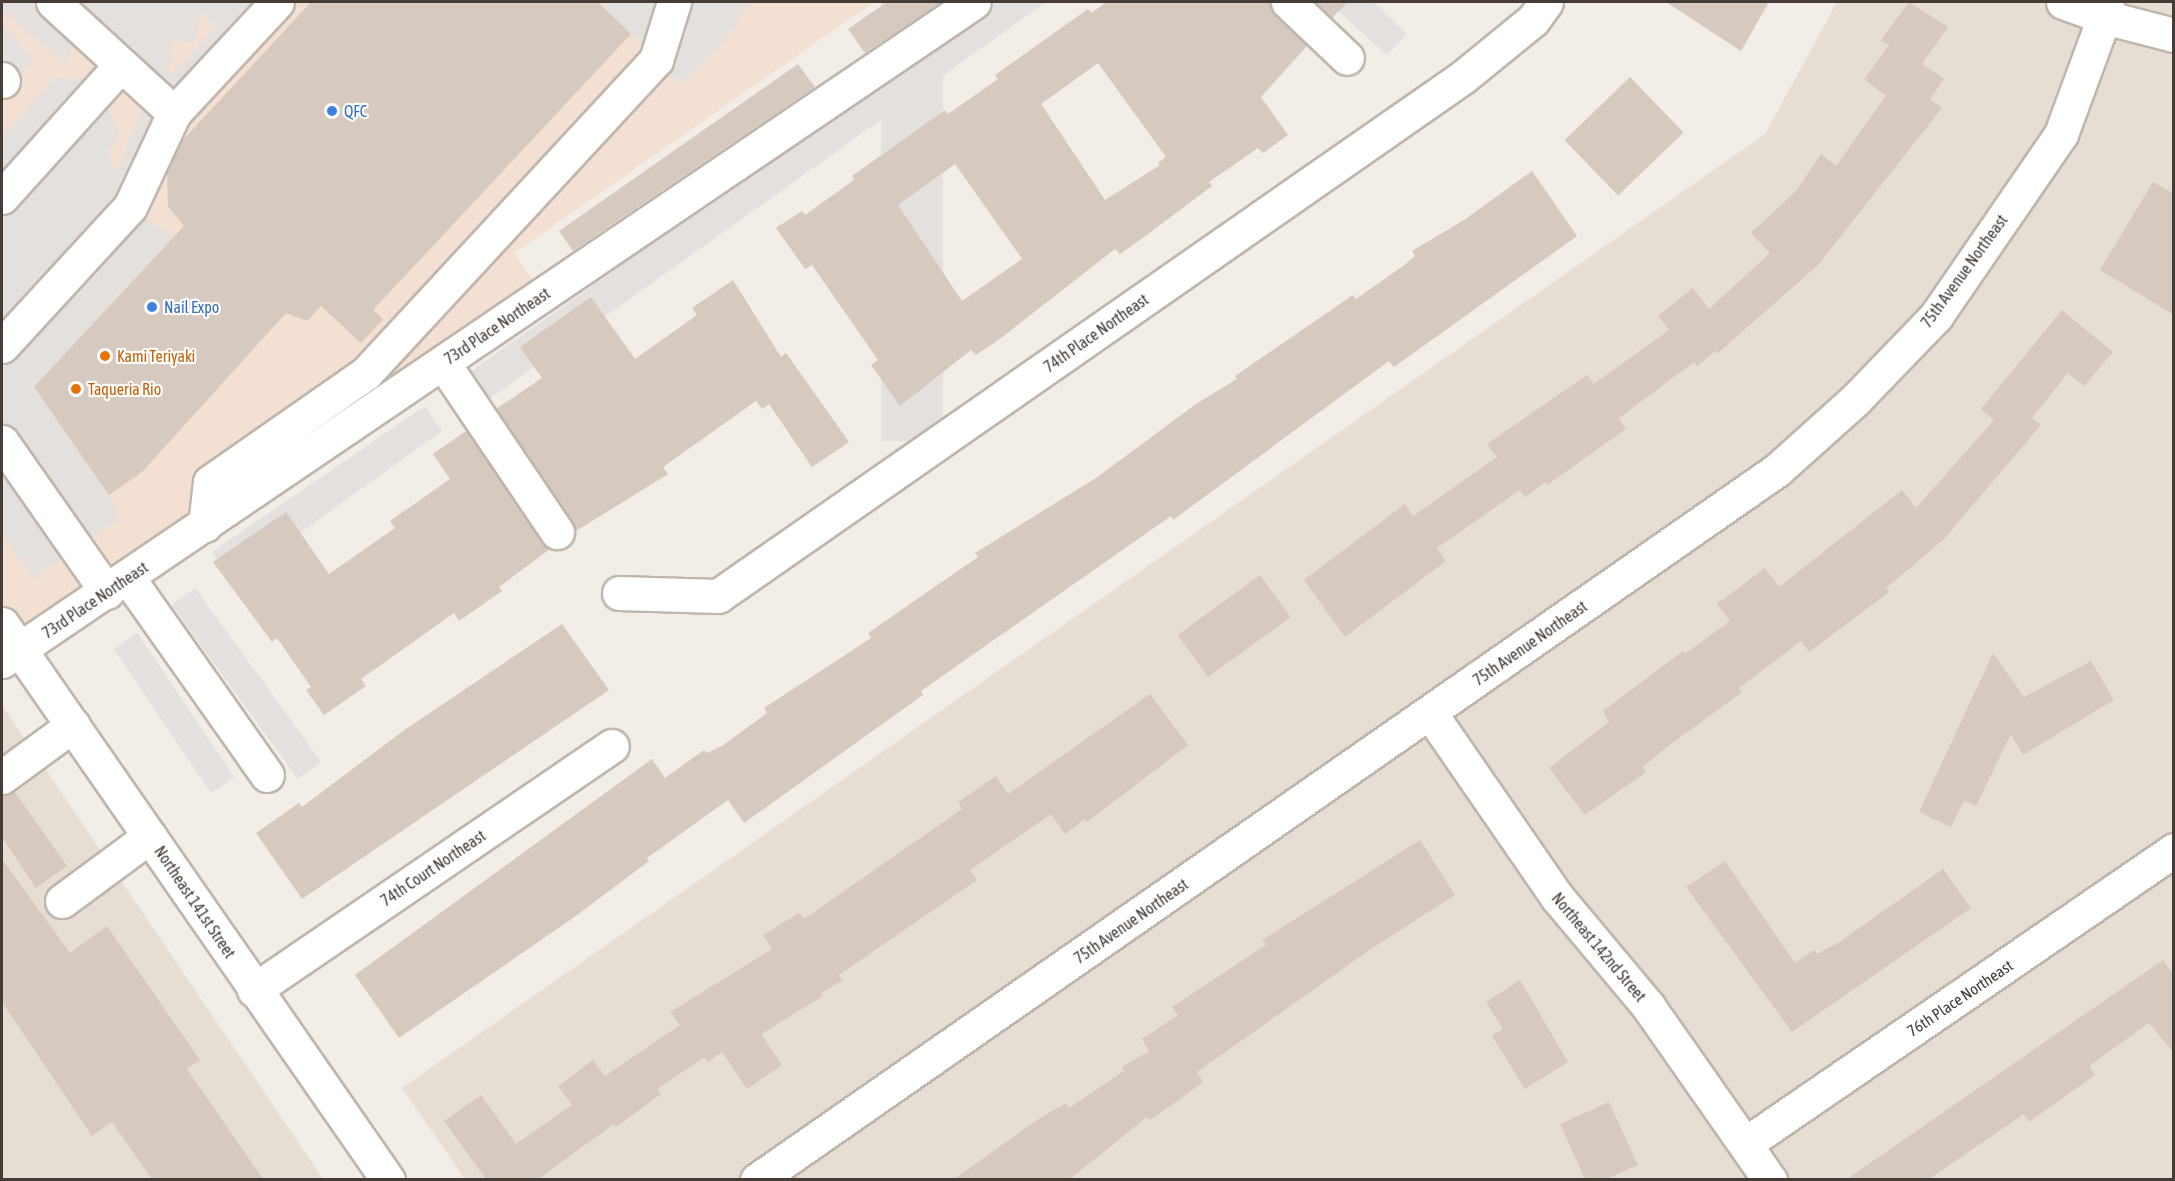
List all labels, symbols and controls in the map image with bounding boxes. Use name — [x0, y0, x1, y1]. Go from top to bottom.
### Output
place label: QFC — [344, 101, 367, 121]
marker: QFC — [325, 104, 339, 118]
street label: 75th Avenue Northeast — [1917, 211, 2011, 331]
street label: 73rd Place Northeast — [441, 284, 553, 368]
street label: 74th Place Northeast — [1040, 290, 1152, 376]
place label: Nail Expo — [164, 297, 219, 317]
marker: Nail Expo — [145, 300, 159, 314]
place label: Kami Teriyaki — [117, 346, 195, 366]
marker: Kami Teriyaki — [98, 349, 112, 363]
place label: Taqueria Rio — [88, 379, 161, 399]
marker: Taqueria Rio — [69, 382, 83, 396]
street label: 73rd Place Northeast — [39, 558, 151, 642]
street label: 75th Avenue Northeast — [1469, 596, 1591, 690]
street label: 74th Court Northeast — [377, 826, 489, 910]
street label: Northeast 141st Street — [150, 842, 240, 962]
street label: 75th Avenue Northeast — [1070, 874, 1192, 968]
street label: Northeast 142nd Street — [1548, 889, 1650, 1005]
street label: 76th Place Northeast — [1904, 956, 2016, 1040]

